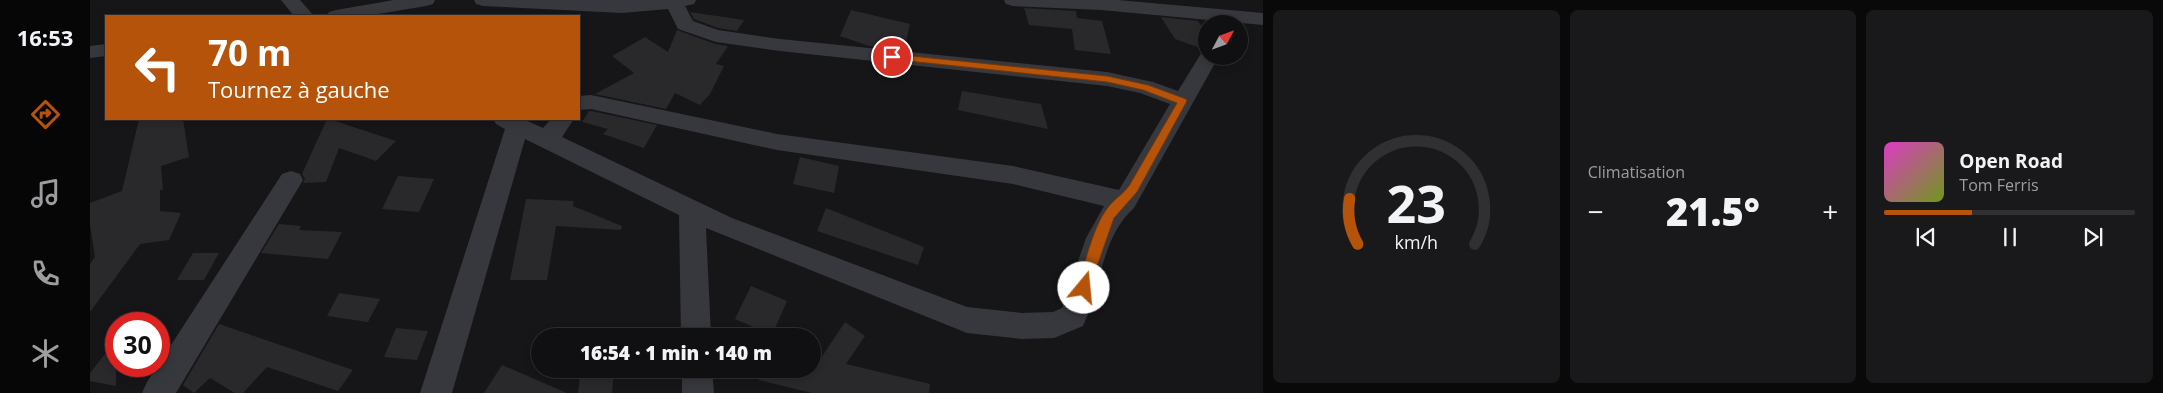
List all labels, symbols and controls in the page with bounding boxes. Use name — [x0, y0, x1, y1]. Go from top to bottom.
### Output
north arrow — [1198, 15, 1248, 65]
map controls — [1198, 15, 1248, 65]
text: 16:53 — [17, 22, 73, 52]
text: 70 m — [208, 29, 291, 76]
icon: left — [125, 35, 190, 100]
pin — [871, 36, 913, 78]
icon: arrive — [878, 43, 906, 71]
text: Tournez à gauche — [208, 74, 390, 104]
icon: directions — [28, 97, 63, 132]
text: Open Road — [1959, 148, 2063, 174]
text: Climatisation — [1588, 161, 1685, 183]
text: 23 — [1387, 167, 1446, 238]
text: Tom Ferris — [1959, 174, 2039, 196]
icon: music — [28, 176, 63, 211]
text: 21.5° — [1666, 185, 1760, 237]
text: − — [1588, 192, 1604, 230]
text: + — [1822, 192, 1838, 230]
icon: previous — [1912, 223, 1940, 251]
icon: pause — [1996, 223, 2024, 251]
icon: next — [2079, 223, 2107, 251]
text: km/h — [1395, 230, 1438, 254]
icon: phone — [28, 256, 63, 291]
position arrow — [1057, 261, 1109, 313]
speed limit sign: 30 — [105, 312, 170, 377]
icon: climate — [28, 336, 63, 371]
text: 16:54 · 1 min · 140 m — [580, 340, 772, 366]

